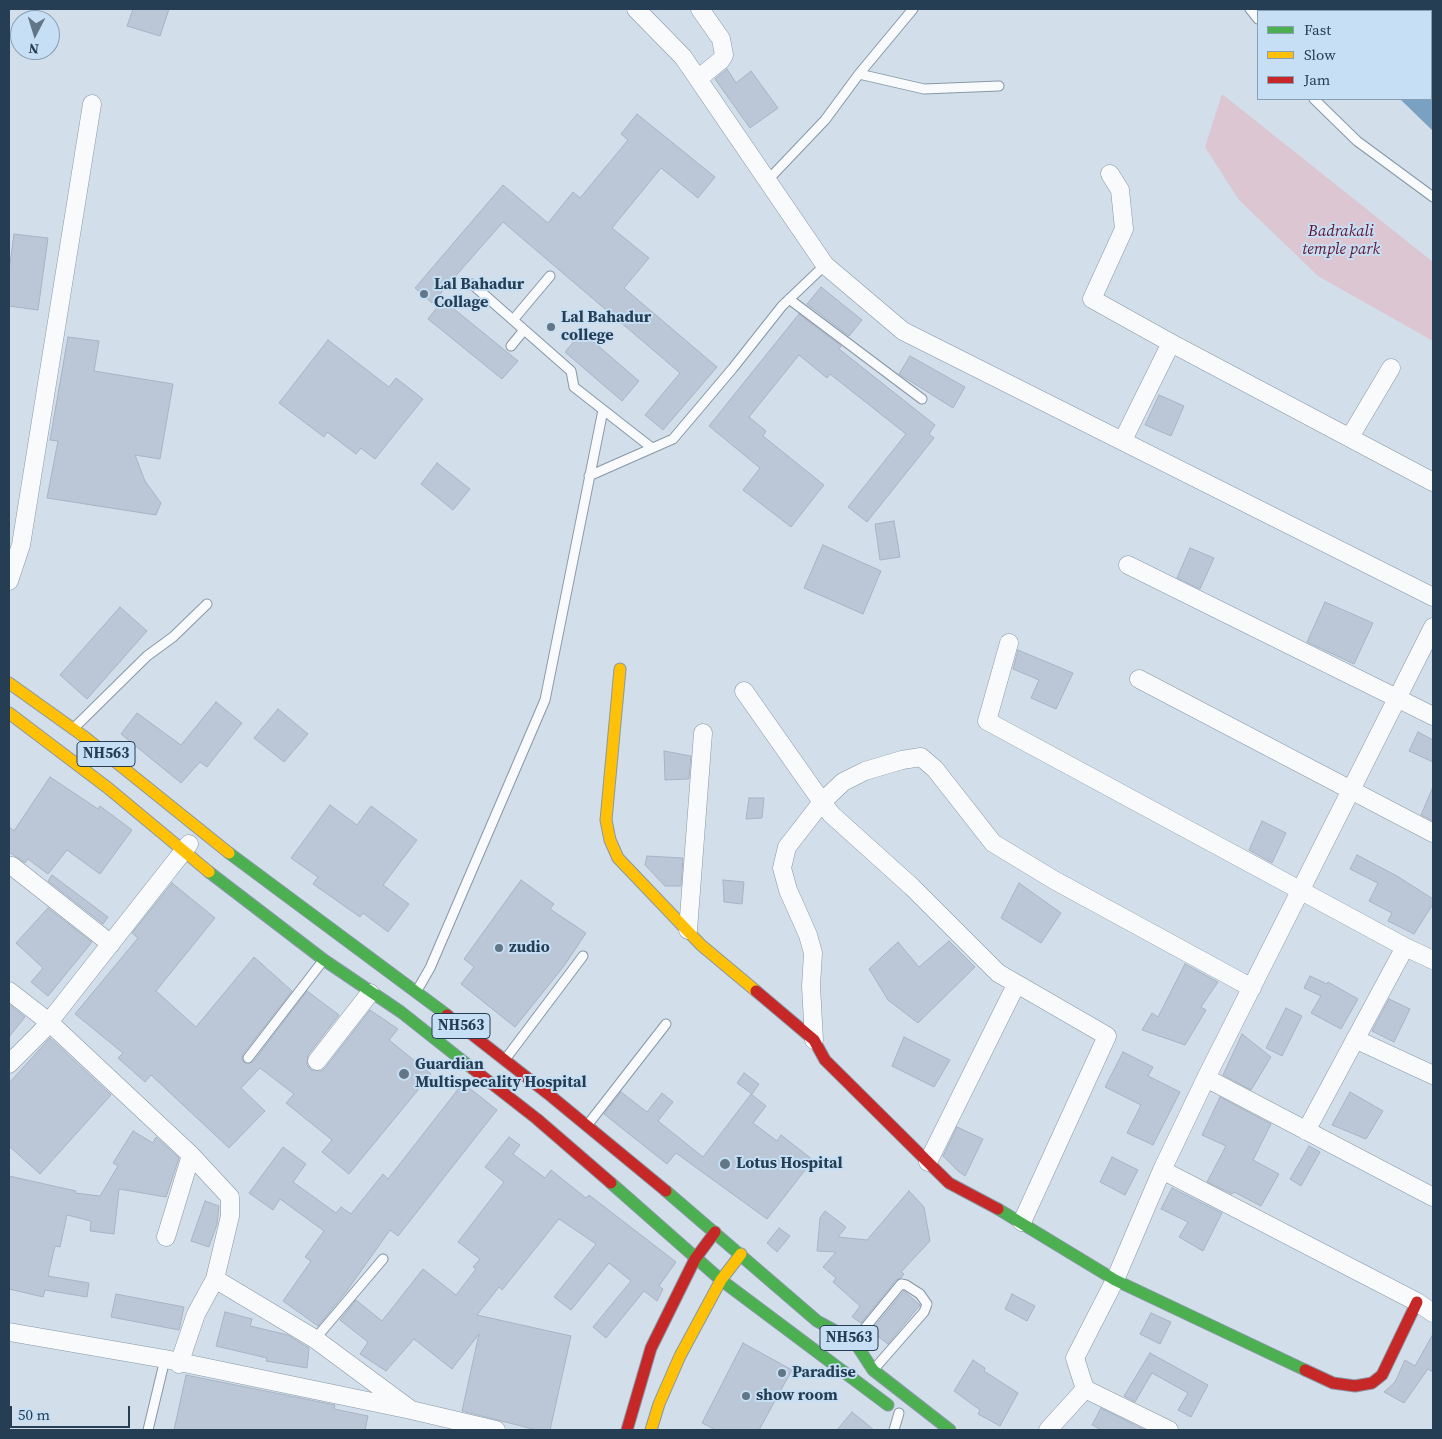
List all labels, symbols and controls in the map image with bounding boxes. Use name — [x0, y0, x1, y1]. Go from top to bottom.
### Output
north arrow — [10, 10, 60, 60]
legend — [1257, 10, 1432, 100]
text: Fast — [1304, 19, 1331, 40]
text: N — [28, 39, 40, 59]
text: Slow — [1304, 44, 1336, 65]
text: Jam — [1304, 69, 1330, 90]
park label: Badrakali temple park — [1302, 222, 1380, 260]
place label: Lal Bahadur Collage — [434, 275, 524, 313]
marker: Lal Bahadur Collage — [418, 288, 430, 300]
place label: Lal Bahadur college — [561, 308, 651, 346]
marker: Lal Bahadur college — [545, 321, 557, 333]
road number: NH563 — [77, 742, 135, 766]
place label: zudio — [509, 938, 550, 958]
marker: zudio — [493, 942, 505, 954]
road number: NH563 — [432, 1014, 490, 1038]
place label: Guardian Multispecality Hospital — [415, 1055, 587, 1093]
marker: Guardian Multispecality Hospital — [397, 1067, 411, 1081]
place label: Lotus Hospital — [736, 1154, 843, 1174]
marker: Lotus Hospital — [718, 1157, 732, 1171]
road number: NH563 — [820, 1326, 878, 1350]
place label: Paradise — [792, 1363, 856, 1383]
marker: Paradise — [776, 1367, 788, 1379]
place label: show room — [756, 1386, 838, 1406]
marker: show room — [740, 1390, 752, 1402]
scale bar — [12, 1396, 132, 1428]
text: 50 m — [18, 1404, 50, 1425]

